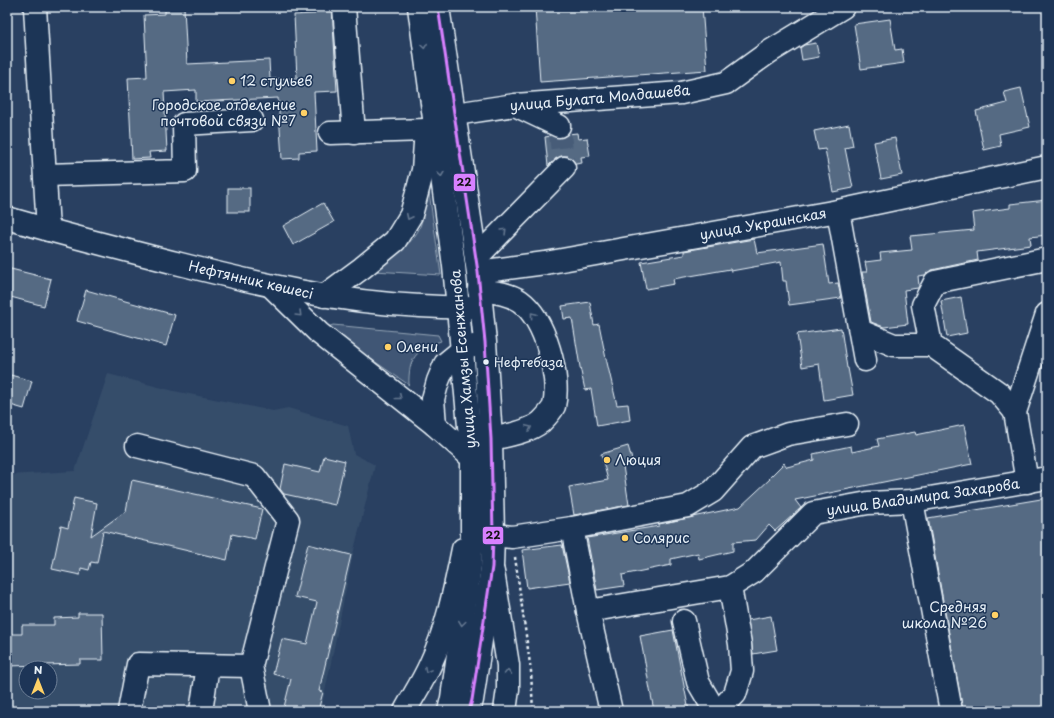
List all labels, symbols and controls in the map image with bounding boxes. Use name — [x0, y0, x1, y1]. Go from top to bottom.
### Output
one-way arrow — [419, 43, 428, 49]
place label: 12 стульев — [240, 70, 312, 91]
marker: 12 стульев — [227, 76, 237, 86]
street label: улица Булата Молдашева — [509, 79, 691, 116]
place label: Городское отделение почтовой связи №7 — [152, 94, 296, 131]
marker: Городское отделение почтовой связи №7 — [299, 108, 309, 118]
one-way arrow — [436, 171, 445, 178]
line badge: 22 — [453, 173, 476, 192]
text: 22 — [457, 173, 471, 190]
street label: улица Украинская — [698, 202, 828, 245]
one-way arrow — [406, 213, 414, 221]
one-way arrow — [499, 228, 507, 236]
street label: Нефтянник көшесі — [187, 255, 316, 304]
street label: улица Хамзы Есенжанова — [444, 269, 481, 449]
one-way arrow — [294, 309, 302, 317]
one-way arrow — [530, 312, 537, 320]
place label: Олени — [396, 336, 438, 357]
marker: Олени — [383, 342, 393, 352]
place label: Нефтебаза — [494, 352, 564, 371]
marker: Нефтебаза — [481, 357, 491, 367]
one-way arrow — [394, 392, 401, 399]
one-way arrow — [524, 425, 532, 433]
place label: Люция — [615, 449, 661, 470]
marker: Люция — [602, 455, 612, 465]
street label: улица Владимира Захарова — [825, 473, 1021, 520]
line badge: 22 — [482, 526, 504, 545]
text: 22 — [486, 526, 500, 543]
place label: Солярис — [633, 527, 690, 548]
marker: Солярис — [620, 533, 630, 543]
place label: Средняя школа №26 — [902, 596, 987, 633]
marker: Средняя школа №26 — [990, 610, 1000, 620]
one-way arrow — [458, 620, 467, 626]
north arrow — [18, 660, 58, 700]
text: N — [34, 661, 43, 678]
one-way arrow — [425, 666, 432, 673]
one-way arrow — [504, 669, 512, 675]

